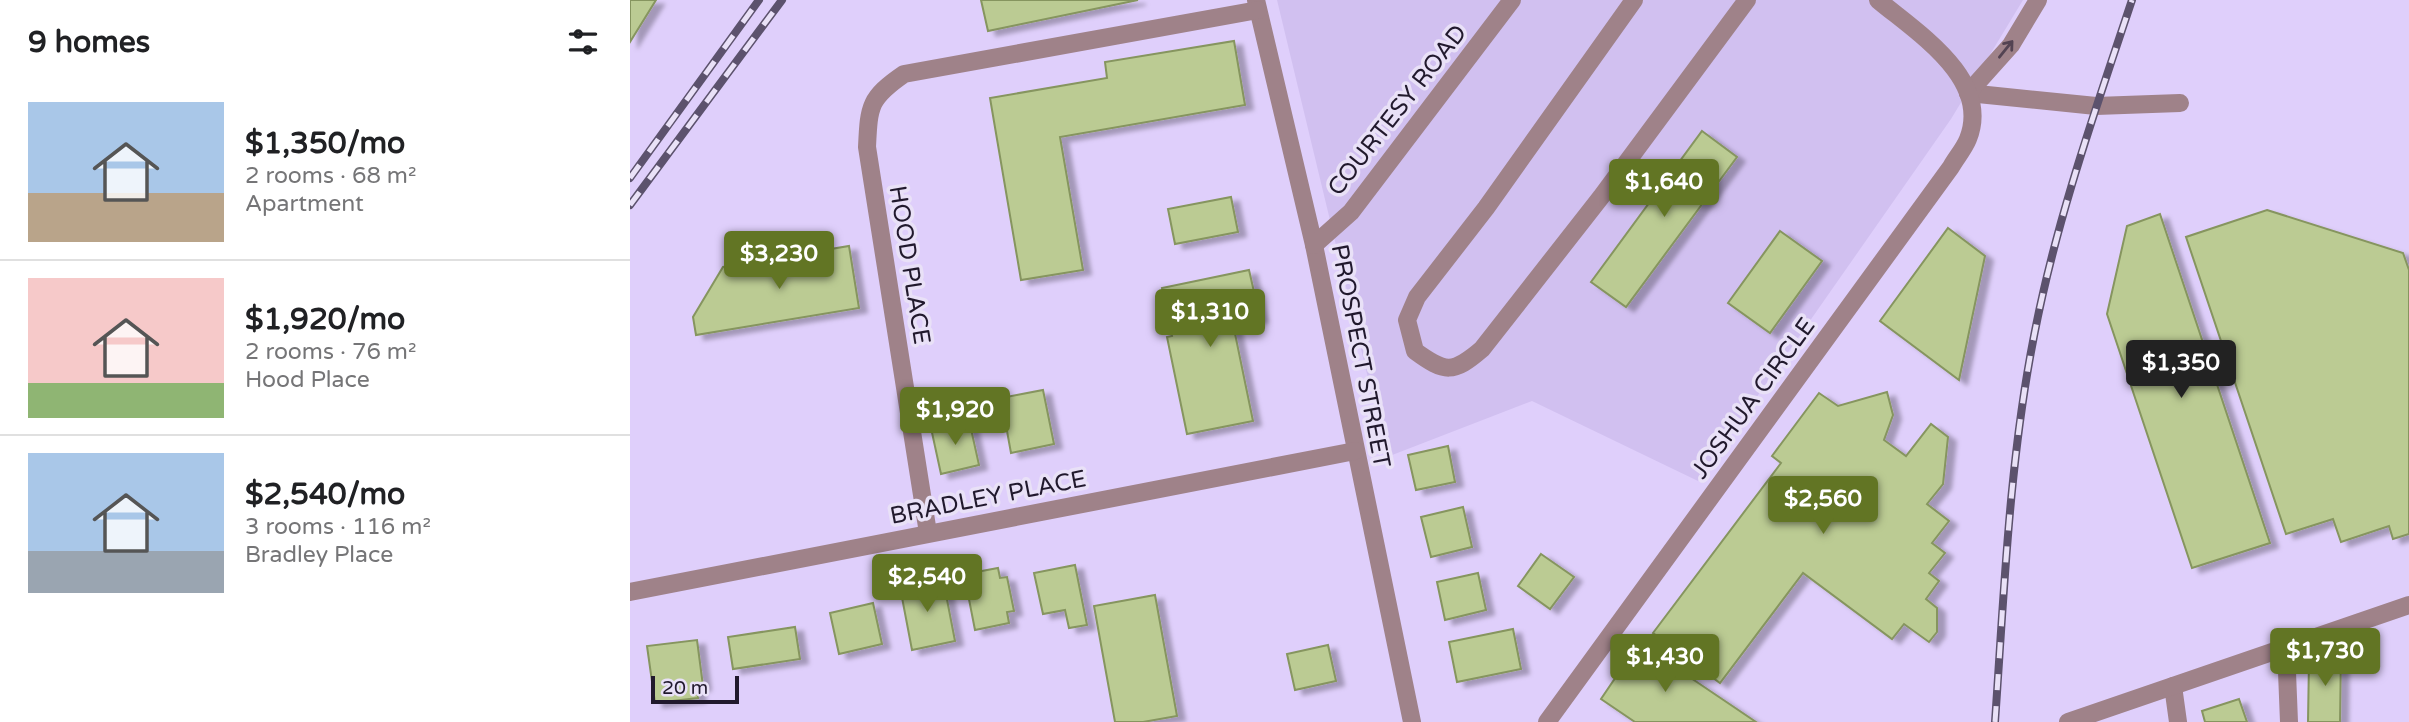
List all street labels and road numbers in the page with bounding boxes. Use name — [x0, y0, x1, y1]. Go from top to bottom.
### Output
street label: COURTESY ROAD — [1322, 19, 1473, 202]
street label: HOOD PLACE — [883, 184, 936, 347]
street label: PROSPECT STREET — [1325, 242, 1396, 471]
street label: JOSHUA CIRCLE — [1685, 312, 1822, 484]
street label: BRADLEY PLACE — [887, 464, 1089, 531]

